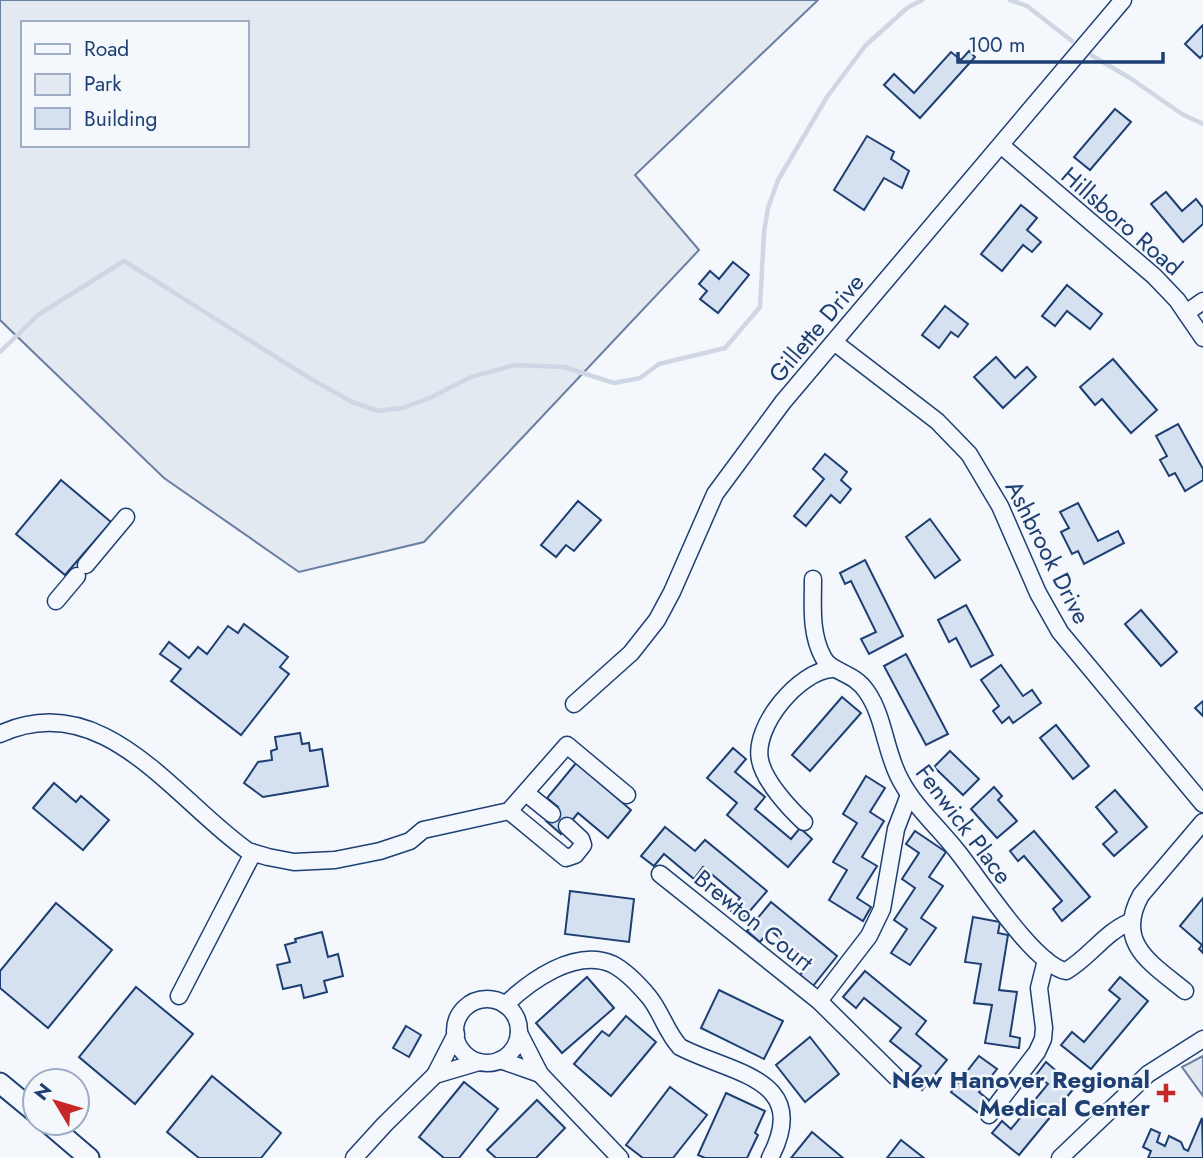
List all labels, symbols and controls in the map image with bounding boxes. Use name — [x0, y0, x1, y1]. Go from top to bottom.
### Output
legend — [21, 21, 248, 147]
scale bar — [958, 21, 1163, 65]
text: 100 m — [968, 30, 1025, 60]
text: Road — [84, 34, 129, 64]
text: Park — [84, 69, 122, 99]
text: Building — [84, 104, 157, 134]
street label: Hillsboro Road — [1054, 158, 1190, 284]
street label: Gillette Drive — [760, 266, 872, 390]
street label: Ashbrook Drive — [997, 474, 1099, 630]
street label: Fenwick Place — [907, 757, 1021, 891]
street label: Brewton Court — [687, 861, 821, 979]
place label: New Hanover Regional Medical Center — [892, 1062, 1150, 1125]
north arrow — [21, 1067, 91, 1137]
text: N — [28, 1078, 58, 1106]
marker: New Hanover Regional Medical Center — [1156, 1083, 1176, 1103]

